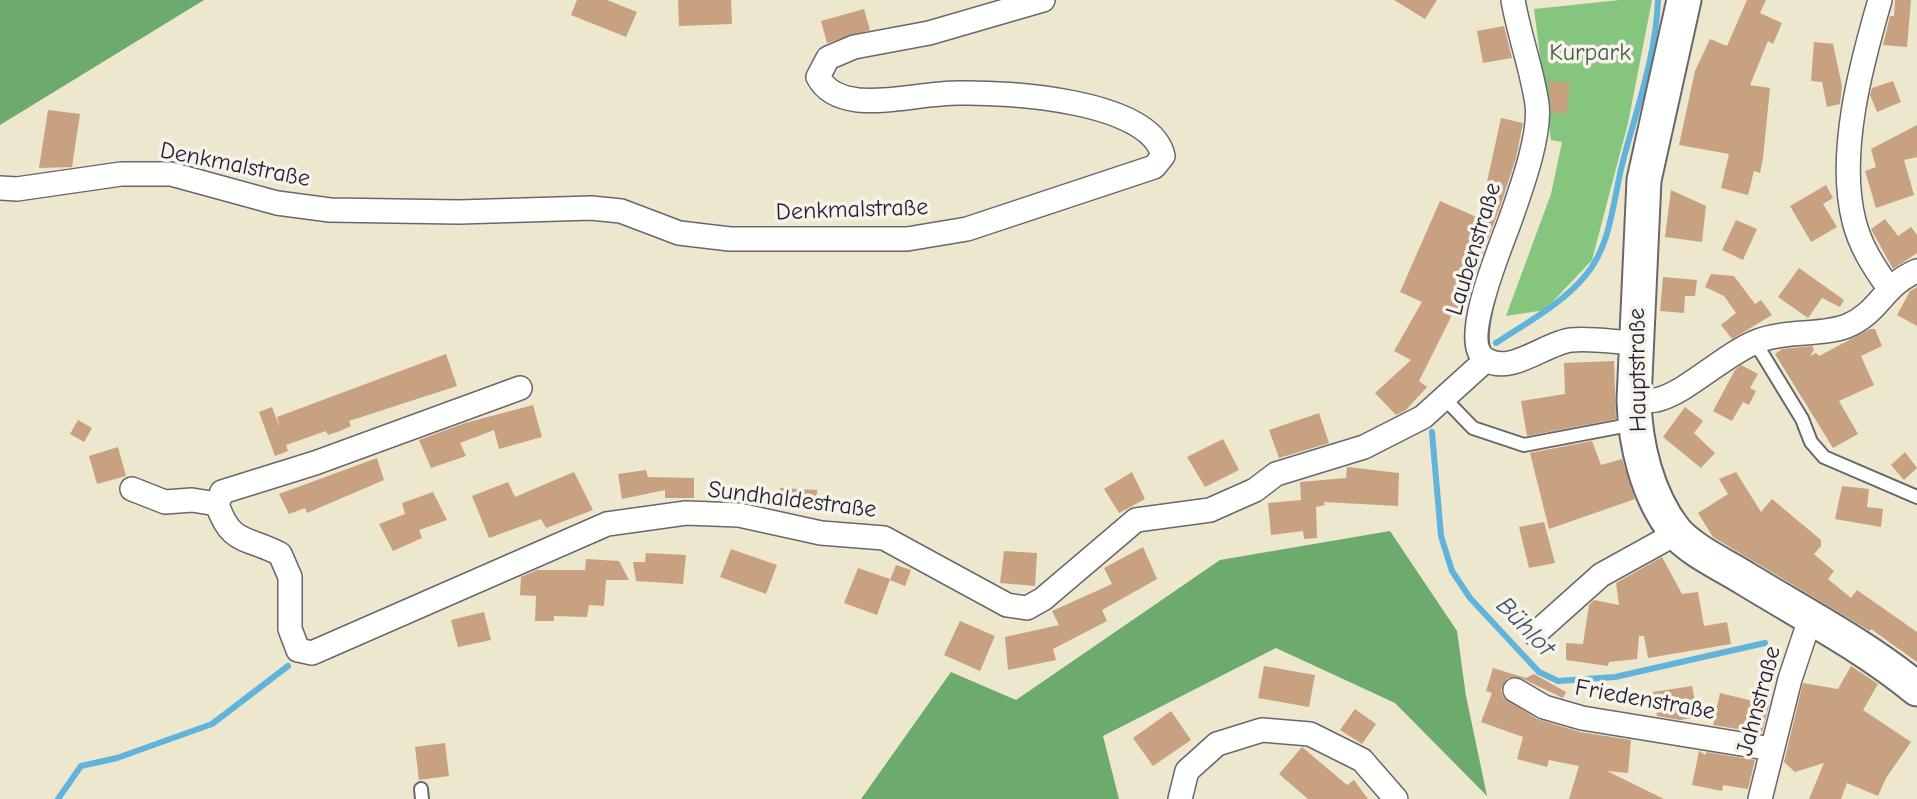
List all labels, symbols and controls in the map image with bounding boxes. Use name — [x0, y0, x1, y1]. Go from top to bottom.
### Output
park label: Kurpark — [1549, 39, 1631, 67]
street label: Denkmalstraße — [157, 136, 313, 194]
street label: Laubenstraße — [1440, 179, 1508, 319]
street label: Denkmalstraße — [775, 193, 929, 227]
street label: Hauptstraße — [1623, 308, 1653, 432]
street label: Sundhaldestraße — [706, 475, 878, 525]
water label: Bühlot — [1489, 590, 1561, 664]
street label: Jahnstraße — [1731, 643, 1787, 759]
street label: Friedenstraße — [1573, 674, 1717, 726]

